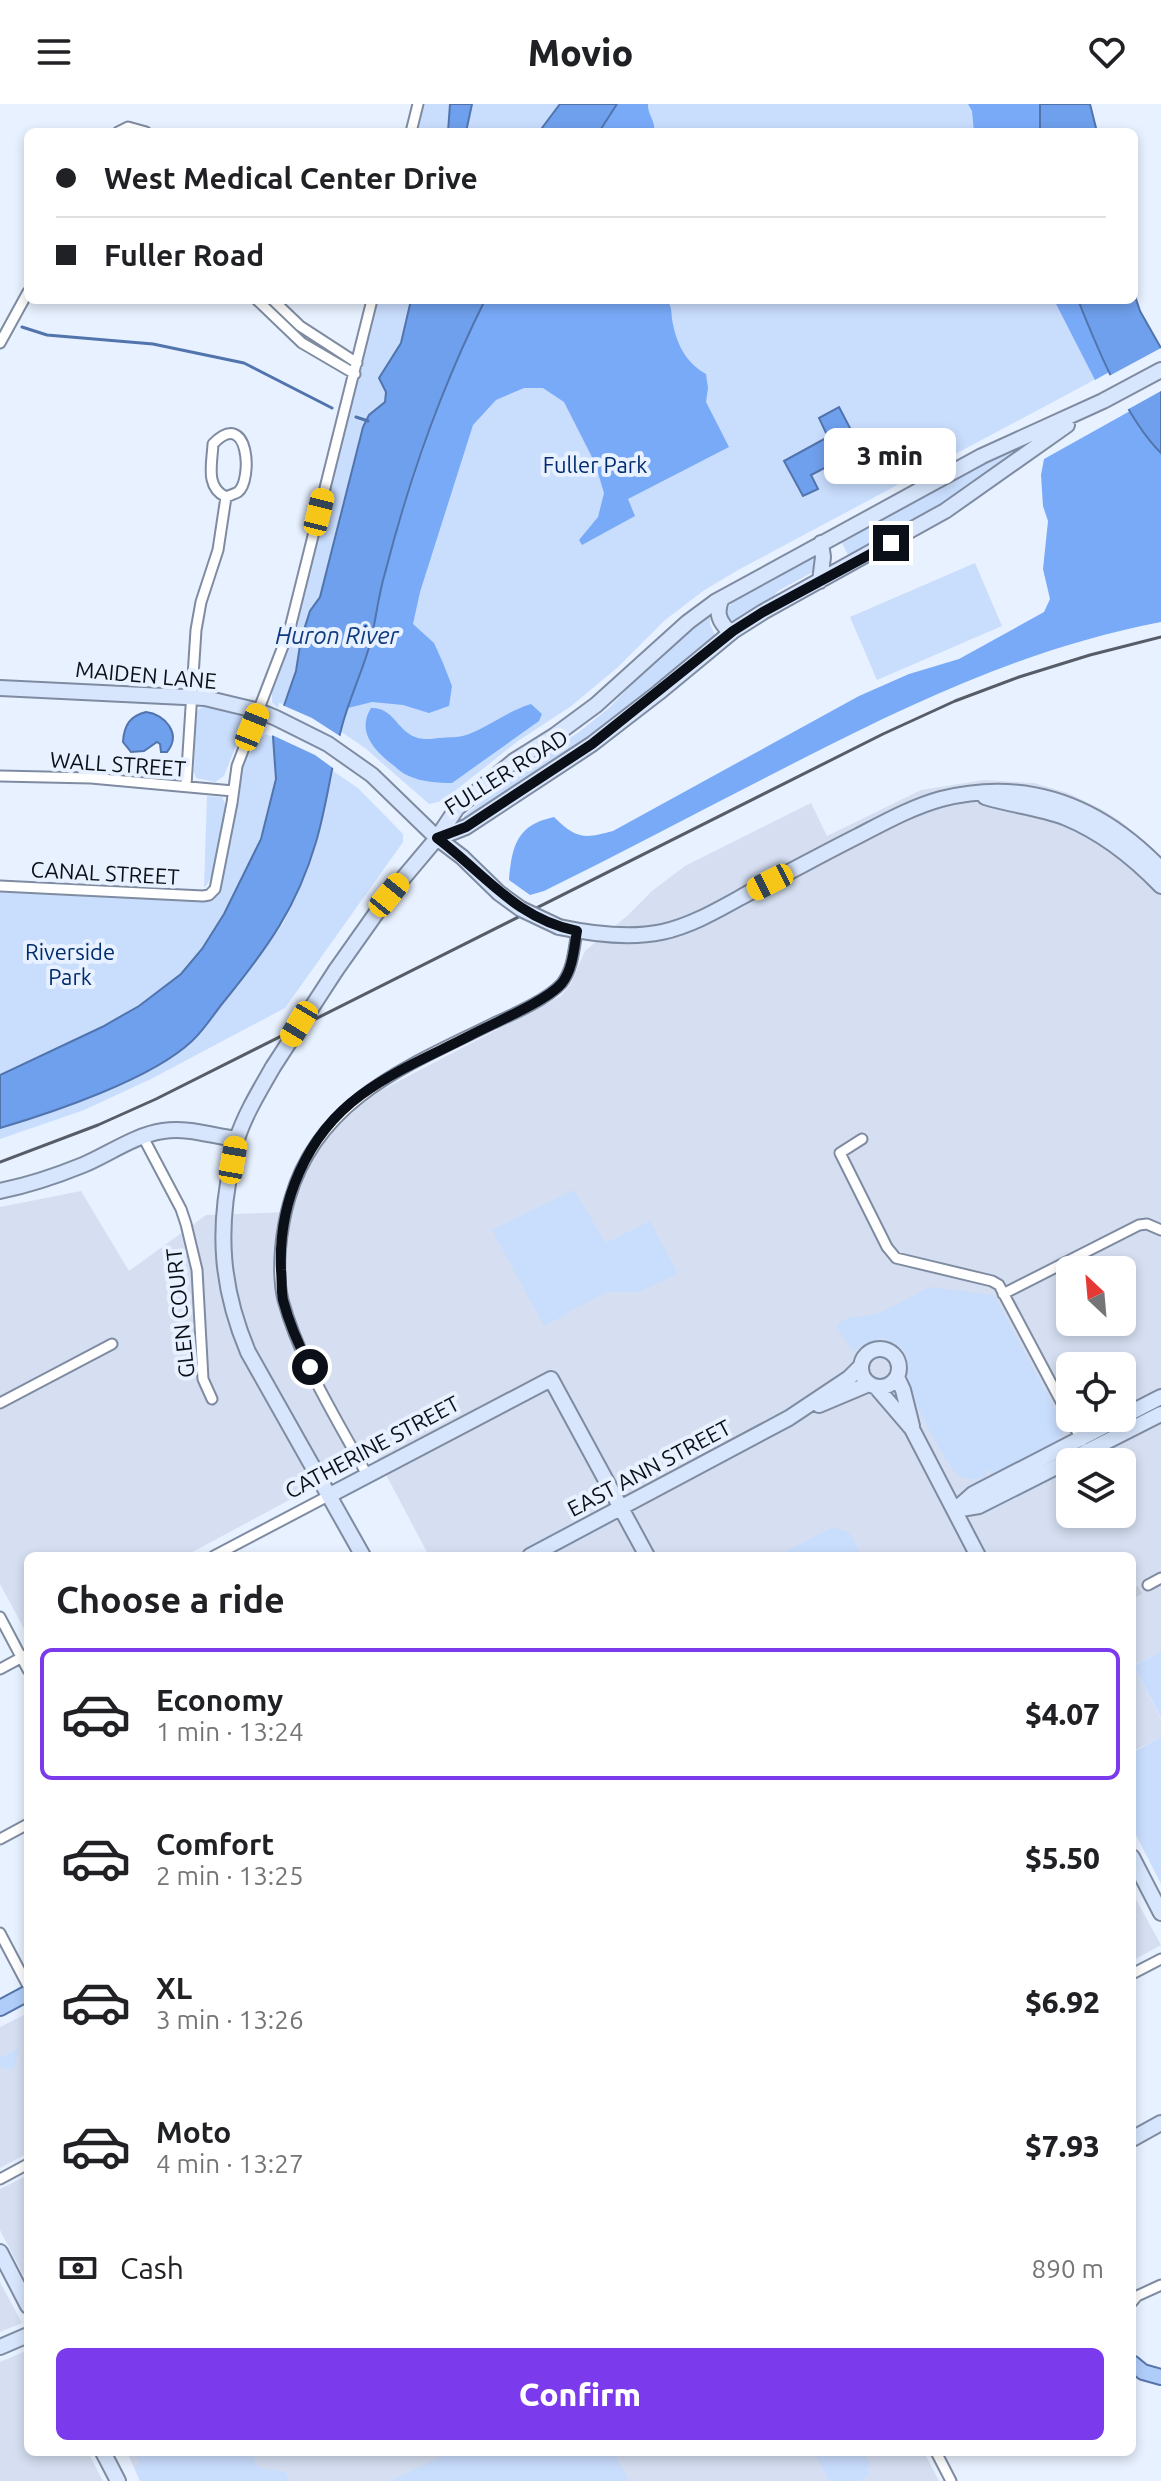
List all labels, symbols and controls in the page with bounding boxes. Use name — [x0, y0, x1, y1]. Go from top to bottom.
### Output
icon: menu — [32, 30, 76, 74]
icon: heart — [1085, 30, 1129, 74]
text: Movio — [528, 32, 633, 73]
text: West Medical Center Drive — [104, 161, 478, 195]
text: Fuller Road — [104, 238, 264, 272]
callout: 3 min — [825, 427, 957, 483]
text: 3 min — [857, 441, 923, 470]
park label: Fuller Park — [543, 452, 647, 477]
car — [302, 486, 336, 538]
route end — [873, 525, 909, 561]
water label: Huron River — [275, 622, 400, 649]
street label: MAIDEN LANE — [74, 656, 218, 693]
car — [232, 700, 272, 754]
street label: FULLER ROAD — [440, 724, 572, 819]
street label: WALL STREET — [49, 746, 187, 781]
street label: CANAL STREET — [30, 856, 180, 889]
car — [743, 860, 797, 904]
car — [365, 869, 413, 921]
park label: Riverside Park — [25, 939, 115, 989]
car — [276, 997, 322, 1051]
car — [217, 1134, 249, 1186]
street label: GLEN COURT — [160, 1247, 199, 1379]
north arrow — [1056, 1256, 1136, 1336]
map controls — [1056, 1256, 1136, 1528]
route start — [292, 1349, 328, 1385]
button: locate — [1056, 1352, 1136, 1432]
street label: CATHERINE STREET — [280, 1390, 463, 1503]
street label: EAST ANN STREET — [563, 1414, 735, 1521]
button: layers — [1056, 1448, 1136, 1528]
text: Choose a ride — [56, 1579, 285, 1620]
icon: car — [60, 1678, 132, 1750]
text: Economy — [156, 1683, 283, 1717]
text: $4.07 — [1025, 1697, 1100, 1731]
text: 1 min · 13:24 — [156, 1717, 304, 1746]
icon: car — [60, 1822, 132, 1894]
text: Comfort — [156, 1827, 274, 1861]
text: $5.50 — [1025, 1841, 1100, 1875]
text: 2 min · 13:25 — [156, 1861, 304, 1890]
icon: car — [60, 1966, 132, 2038]
text: XL — [156, 1971, 192, 2005]
text: $6.92 — [1025, 1985, 1100, 2019]
text: 3 min · 13:26 — [156, 2005, 304, 2034]
icon: car — [60, 2110, 132, 2182]
text: Moto — [156, 2115, 231, 2149]
text: $7.93 — [1025, 2129, 1100, 2163]
text: 4 min · 13:27 — [156, 2149, 304, 2178]
icon: cash — [56, 2246, 100, 2290]
text: Cash — [120, 2251, 184, 2285]
text: 890 m — [1032, 2254, 1104, 2283]
button: Confirm — [56, 2348, 1104, 2440]

